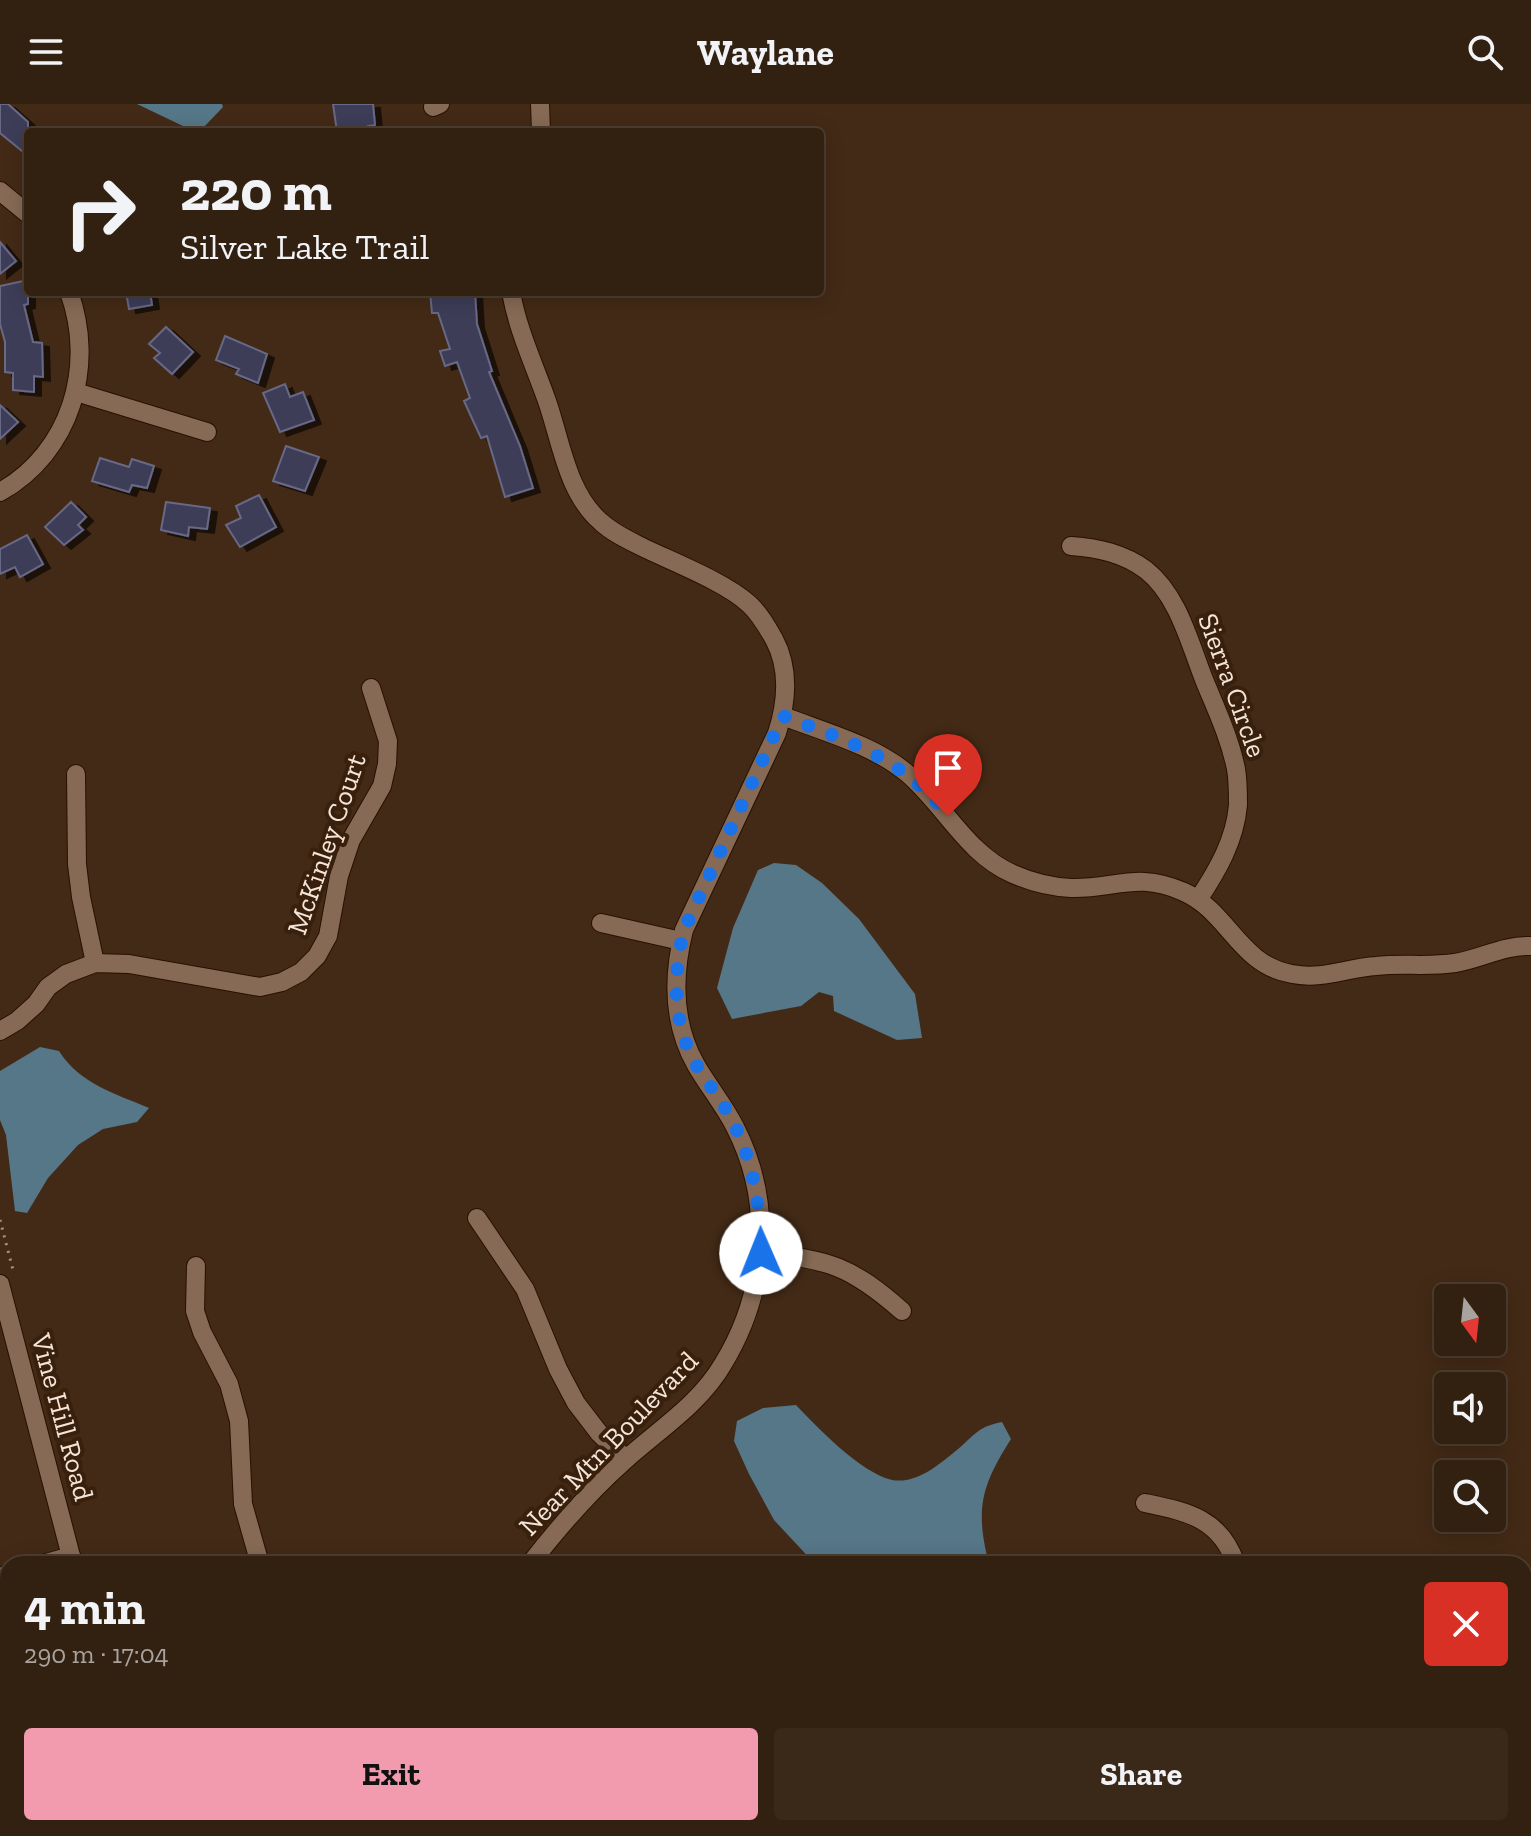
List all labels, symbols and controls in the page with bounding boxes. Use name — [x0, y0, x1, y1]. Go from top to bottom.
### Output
icon: menu — [24, 30, 68, 74]
icon: search — [1463, 30, 1507, 74]
text: Waylane — [697, 31, 834, 74]
text: 220 m — [180, 157, 332, 224]
icon: right — [48, 160, 152, 264]
text: Silver Lake Trail — [180, 225, 429, 268]
street label: Sierra Circle — [1191, 609, 1274, 762]
pin — [914, 734, 982, 816]
icon: arrive — [926, 746, 970, 790]
street label: McKinley Court — [280, 749, 373, 939]
position arrow — [719, 1211, 803, 1295]
north arrow — [1434, 1284, 1506, 1356]
map controls — [1434, 1284, 1506, 1532]
street label: Vine Hill Road — [24, 1329, 101, 1504]
street label: Near Mtn Boulevard — [512, 1344, 705, 1542]
button: sound — [1434, 1372, 1506, 1444]
button: search — [1434, 1460, 1506, 1532]
text: 4 min — [24, 1579, 145, 1636]
button: close — [1424, 1582, 1508, 1666]
text: 290 m · 17:04 — [24, 1638, 169, 1670]
button: Exit — [24, 1728, 758, 1820]
button: Share — [774, 1728, 1508, 1820]

